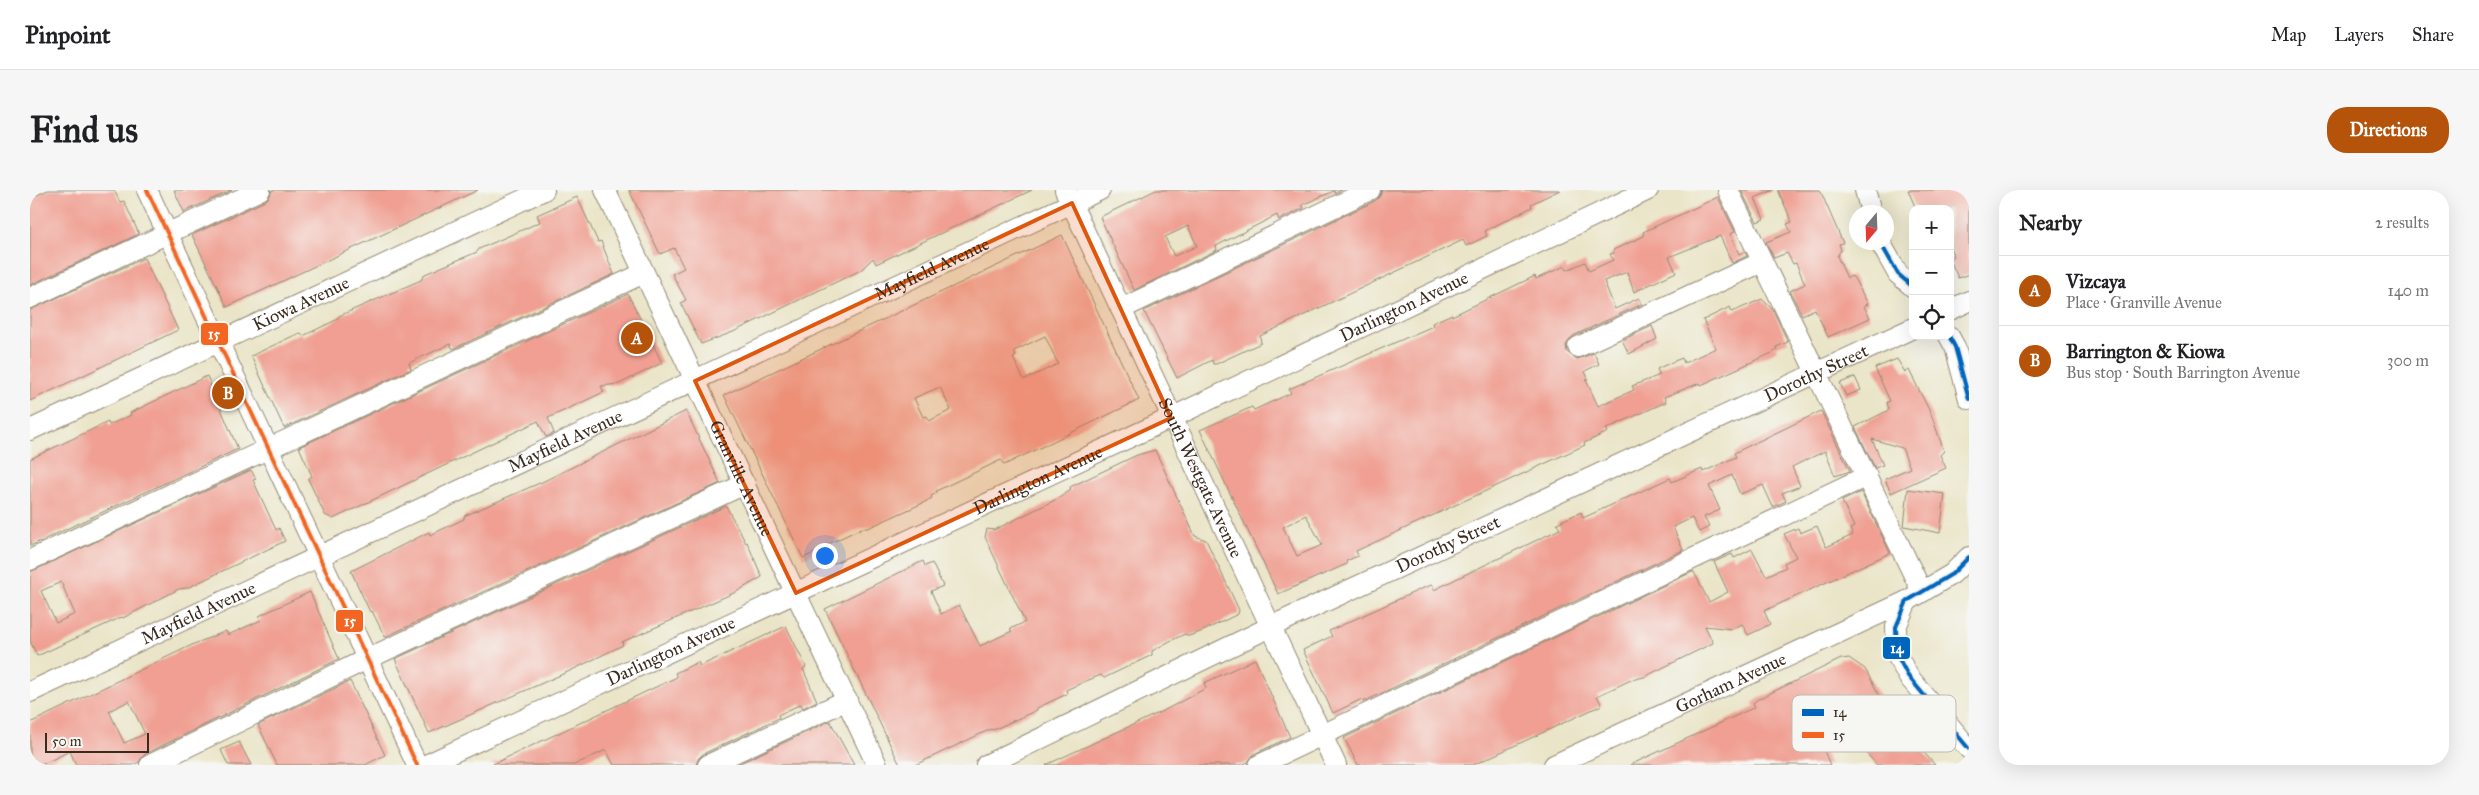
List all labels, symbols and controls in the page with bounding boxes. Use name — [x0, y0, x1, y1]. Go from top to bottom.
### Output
text: Pinpoint — [25, 20, 111, 50]
text: Map — [2271, 24, 2306, 46]
text: Layers — [2334, 24, 2384, 46]
text: Share — [2412, 24, 2454, 46]
button: Directions — [2327, 107, 2449, 153]
text: Find us — [30, 109, 138, 152]
north arrow — [1849, 205, 1894, 250]
map controls — [1909, 205, 1954, 340]
button: + — [1909, 205, 1954, 250]
text: Nearby — [2019, 210, 2082, 236]
text: 2 results — [2375, 213, 2429, 232]
street label: Mayfield Avenue — [871, 233, 993, 305]
button: − — [1909, 250, 1954, 295]
street label: Darlington Avenue — [1336, 267, 1472, 347]
text: Vizcaya — [2066, 270, 2126, 293]
street label: Kiowa Avenue — [249, 272, 353, 335]
text: A — [2030, 281, 2040, 300]
text: 140 m — [2388, 281, 2429, 300]
text: Place · Granville Avenue — [2066, 293, 2222, 312]
button: locate — [1909, 295, 1954, 340]
pin: A — [621, 319, 653, 357]
line badge: 15 — [200, 322, 229, 346]
text: 15 — [208, 326, 220, 343]
street label: Dorothy Street — [1761, 339, 1872, 407]
text: Barrington & Kiowa — [2066, 340, 2225, 363]
text: B — [2030, 351, 2040, 370]
text: 300 m — [2387, 351, 2429, 370]
text: Bus stop · South Barrington Avenue — [2066, 363, 2300, 382]
pin: B — [212, 374, 244, 412]
street label: South Westgate Avenue — [1153, 394, 1248, 561]
street label: Mayfield Avenue — [504, 405, 626, 477]
street label: Granville Avenue — [705, 417, 778, 540]
street label: Darlington Avenue — [970, 441, 1106, 519]
street label: Dorothy Street — [1392, 510, 1504, 578]
your location — [812, 543, 838, 569]
street label: Mayfield Avenue — [138, 577, 259, 649]
line badge: 15 — [335, 609, 364, 633]
street label: Darlington Avenue — [603, 612, 739, 690]
text: 15 — [344, 613, 356, 630]
line badge: 14 — [1882, 636, 1911, 660]
text: 14 — [1890, 640, 1905, 658]
street label: Gorham Avenue — [1672, 648, 1790, 718]
legend — [1792, 695, 1956, 752]
text: 14 — [1833, 704, 1848, 721]
text: 15 — [1833, 727, 1845, 744]
scale bar — [45, 730, 149, 753]
text: 50 m — [52, 733, 81, 750]

